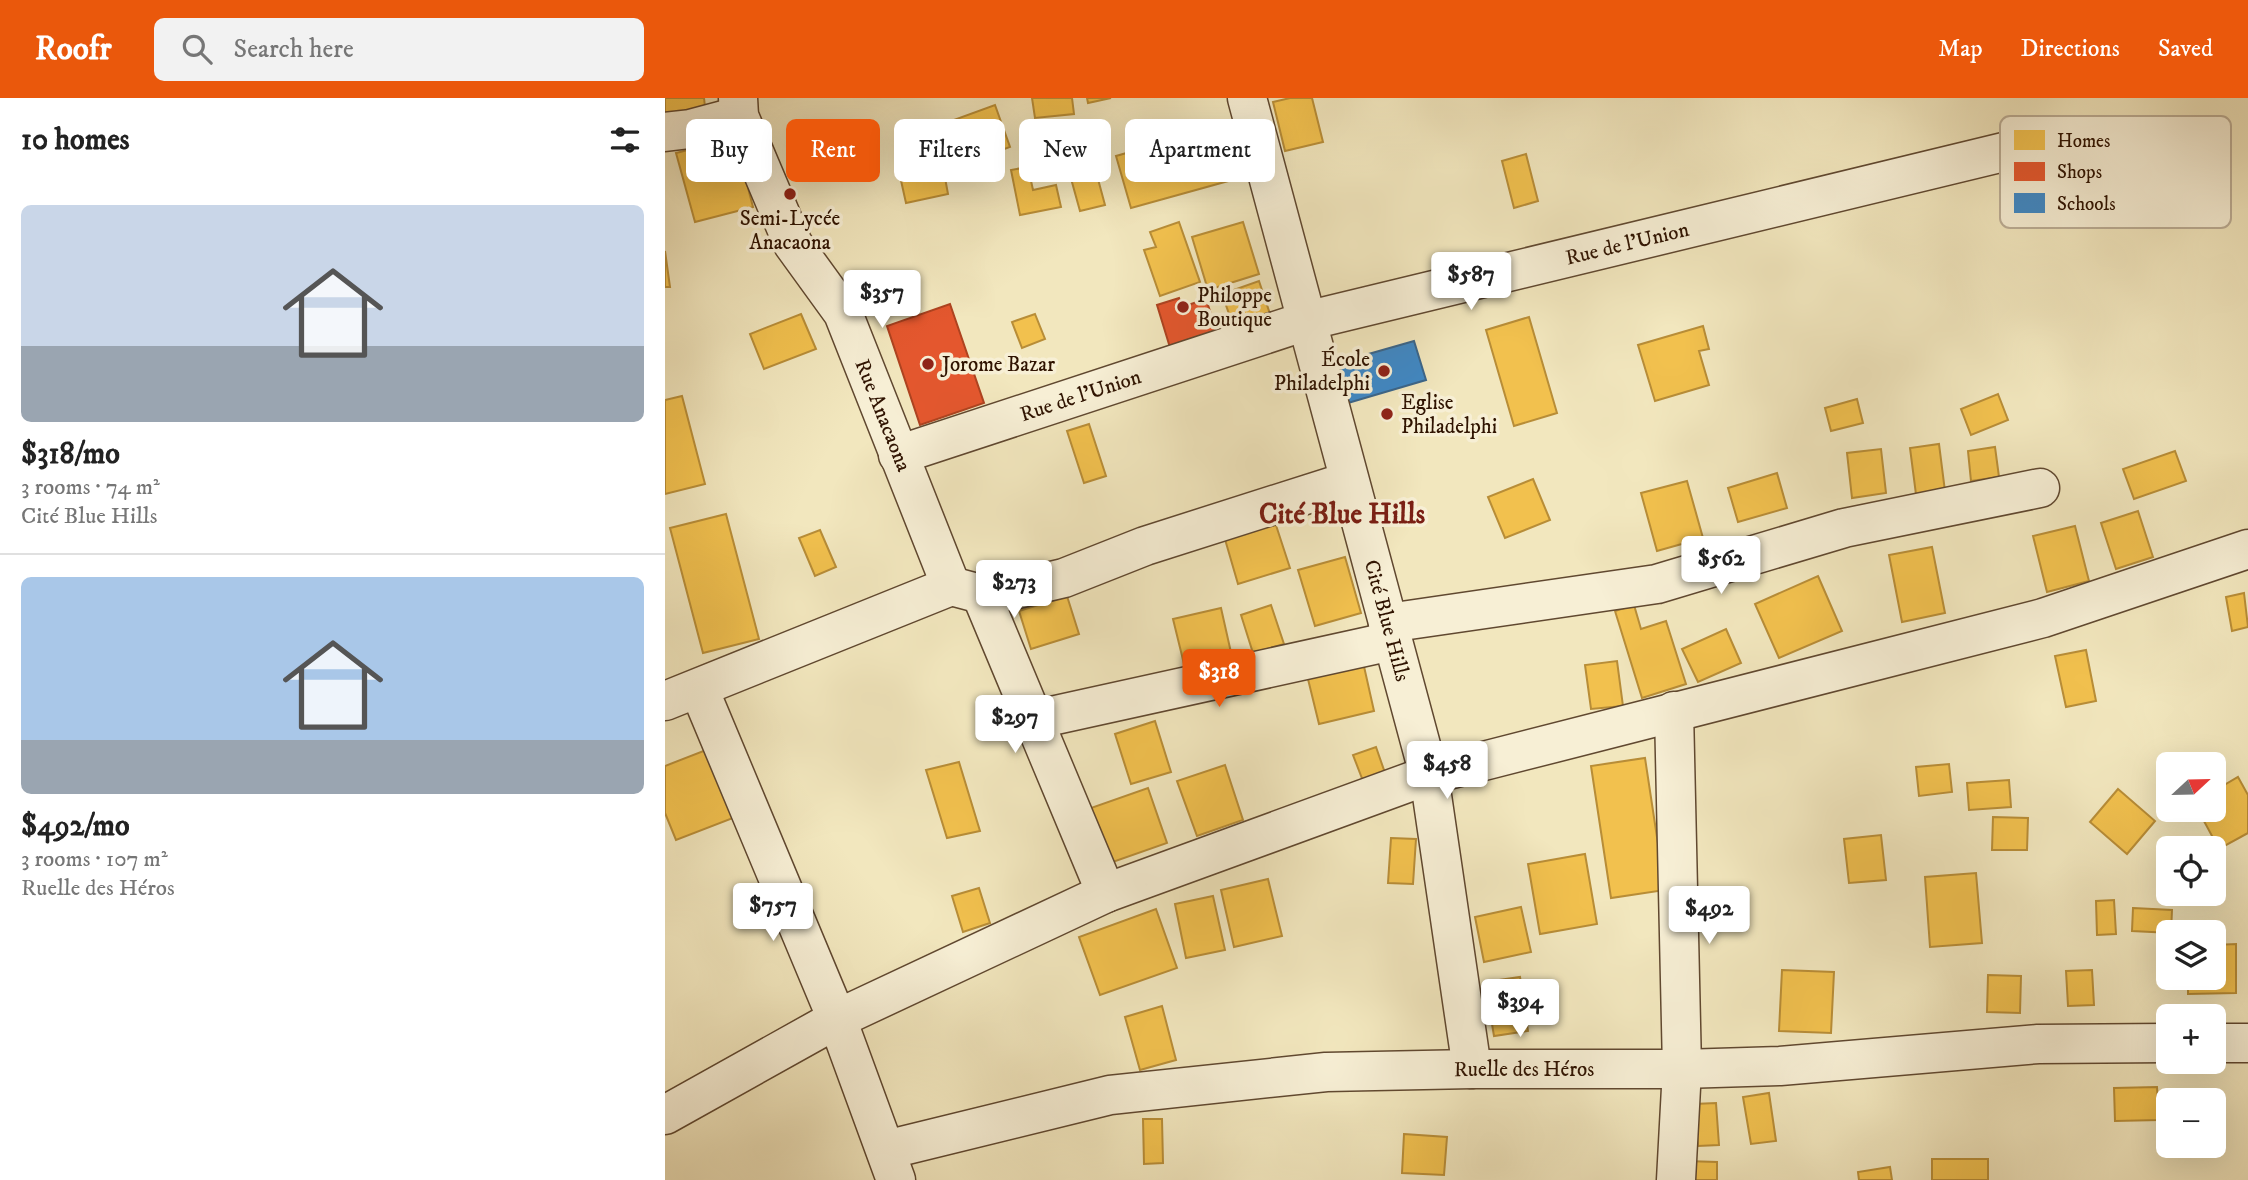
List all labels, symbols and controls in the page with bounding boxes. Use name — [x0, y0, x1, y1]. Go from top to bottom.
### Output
search box — [154, 18, 644, 81]
text: Roofr — [35, 29, 112, 70]
icon: search — [178, 30, 216, 68]
text: Search here — [234, 33, 354, 66]
text: Map — [1938, 34, 1983, 64]
text: Directions — [2021, 34, 2120, 64]
text: Saved — [2158, 34, 2213, 64]
legend — [2000, 116, 2231, 228]
chip: Buy — [686, 119, 772, 182]
chip: Rent — [786, 119, 880, 182]
chip: Filters — [894, 119, 1005, 182]
chip: New — [1019, 119, 1111, 182]
chip: Apartment — [1125, 119, 1275, 182]
icon: filters — [606, 121, 644, 159]
text: 10 homes — [21, 122, 130, 159]
text: Homes — [2057, 130, 2110, 153]
text: Shops — [2057, 161, 2102, 184]
marker: Semi-Lycée Anacaona — [782, 186, 798, 202]
text: Schools — [2057, 193, 2116, 216]
place label: Semi-Lycée Anacaona — [740, 206, 841, 256]
street label: Rue de l'Union — [1563, 217, 1692, 272]
icon: home — [270, 250, 396, 376]
pin: $587 — [1430, 252, 1512, 312]
text: $587 — [1447, 260, 1495, 289]
pin: $357 — [841, 271, 923, 330]
text: $357 — [860, 278, 904, 307]
place label: Philoppe Boutique — [1197, 283, 1272, 333]
marker: Philoppe Boutique — [1175, 299, 1191, 315]
place label: École Philadelphi — [1274, 346, 1370, 397]
place label: Jorome Bazar — [940, 352, 1055, 378]
street label: Rue Anacaona — [849, 356, 916, 476]
marker: Jorome Bazar — [920, 356, 936, 372]
marker: École Philadelphi — [1376, 363, 1392, 379]
street label: Rue de l'Union — [1017, 364, 1145, 428]
place label: Eglise Philadelphi — [1401, 390, 1497, 440]
marker: Eglise Philadelphi — [1379, 406, 1395, 422]
text: $318/mo — [21, 436, 120, 473]
text: 3 rooms · 74 m² — [21, 473, 160, 502]
district label: Cité Blue Hills — [1259, 497, 1426, 532]
text: Cité Blue Hills — [21, 502, 157, 531]
pin: $562 — [1680, 536, 1762, 596]
text: $562 — [1697, 544, 1745, 573]
street label: Cité Blue Hills — [1358, 557, 1415, 684]
pin: $273 — [973, 560, 1055, 620]
text: $273 — [992, 568, 1036, 597]
icon: home — [270, 622, 396, 748]
pin: $318 — [1178, 650, 1260, 709]
text: $318 — [1198, 657, 1240, 686]
pin: $297 — [974, 696, 1056, 755]
text: $297 — [991, 703, 1039, 732]
pin: $458 — [1406, 742, 1488, 801]
text: $458 — [1423, 749, 1471, 778]
north arrow — [2156, 752, 2226, 822]
map controls — [2156, 752, 2226, 1158]
text: $492/mo — [21, 808, 130, 845]
button: locate — [2156, 836, 2226, 906]
text: 3 rooms · 107 m² — [21, 845, 168, 874]
text: Ruelle des Héros — [21, 874, 175, 903]
pin: $757 — [732, 884, 814, 943]
pin: $492 — [1668, 886, 1750, 946]
text: $757 — [749, 891, 797, 920]
text: $492 — [1685, 894, 1733, 923]
button: layers — [2156, 920, 2226, 990]
pin: $394 — [1479, 979, 1561, 1039]
text: $394 — [1497, 987, 1543, 1016]
button: + — [2156, 1004, 2226, 1074]
street label: Ruelle des Héros — [1454, 1057, 1594, 1083]
button: − — [2156, 1088, 2226, 1158]

